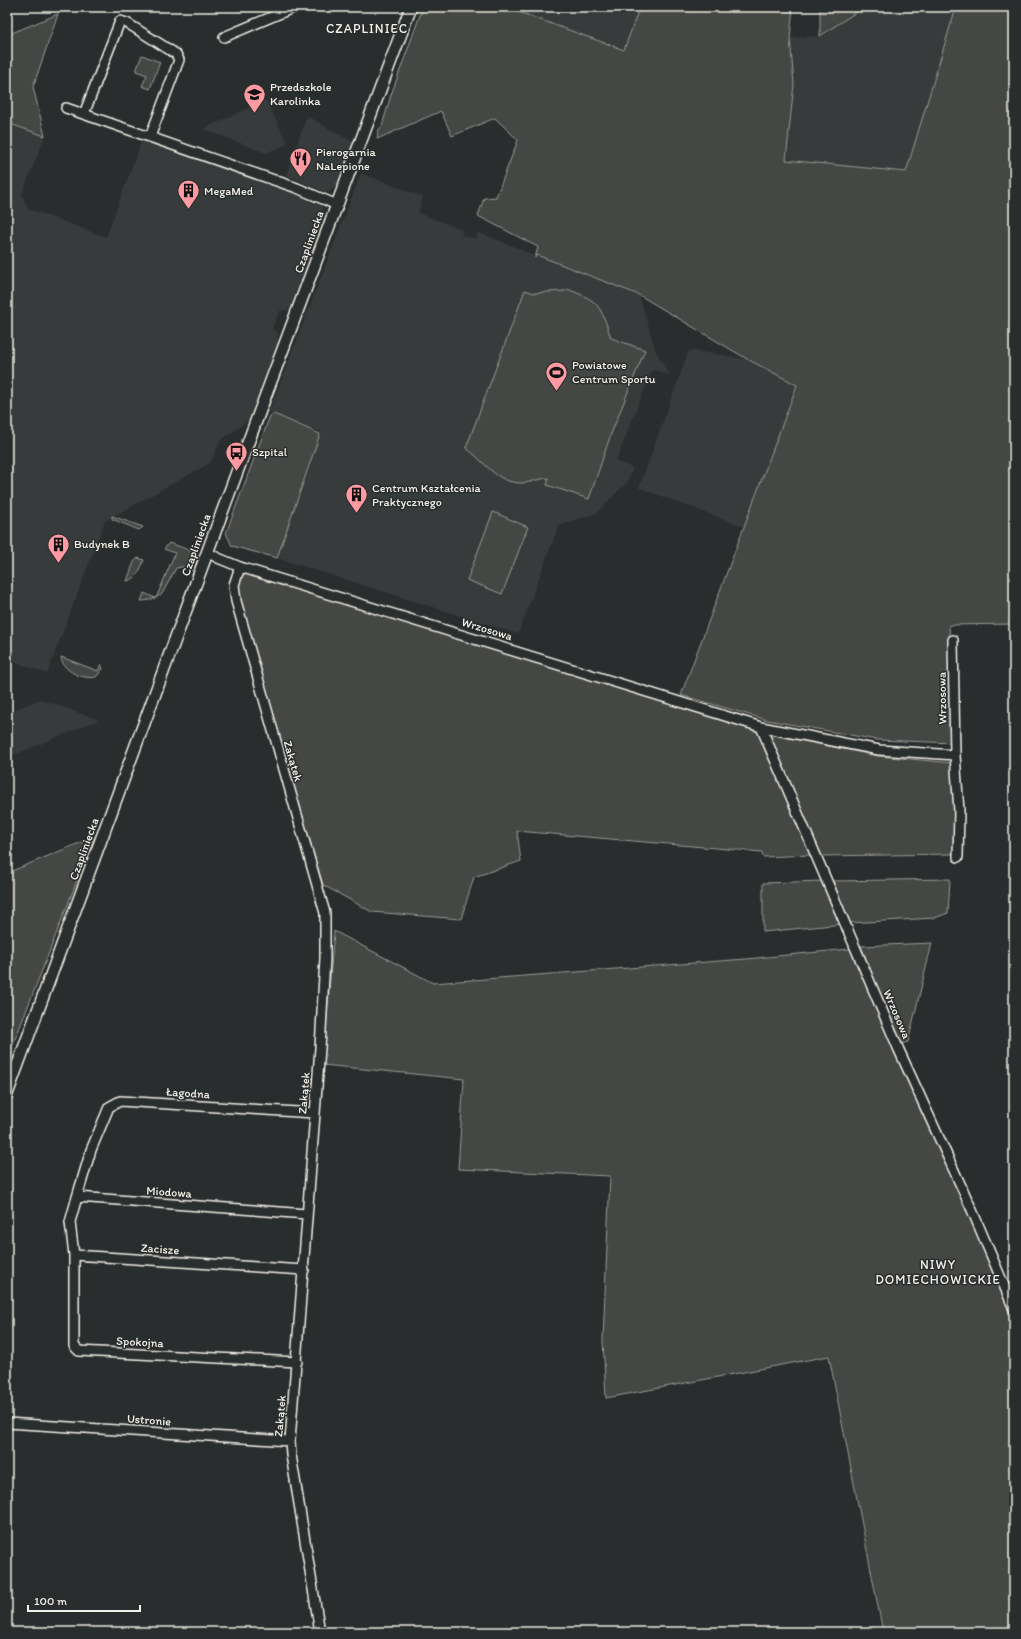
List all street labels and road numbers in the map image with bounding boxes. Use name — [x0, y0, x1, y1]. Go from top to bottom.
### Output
street label: Czapliniecka — [291, 209, 327, 275]
street label: Czapliniecka — [178, 512, 214, 578]
street label: Wrzosowa — [460, 615, 515, 644]
street label: Wrzosowa — [935, 671, 949, 724]
street label: Zakątek — [280, 739, 306, 784]
street label: Czapliniecka — [66, 816, 102, 882]
street label: Wrzosowa — [880, 987, 914, 1042]
street label: Zakątek — [295, 1071, 313, 1114]
street label: Łagodna — [165, 1084, 211, 1102]
street label: Miodowa — [146, 1183, 193, 1201]
street label: Zacisze — [140, 1241, 180, 1257]
street label: Spokojna — [116, 1334, 165, 1350]
street label: Zakątek — [271, 1394, 289, 1437]
street label: Ustronie — [126, 1411, 172, 1429]

